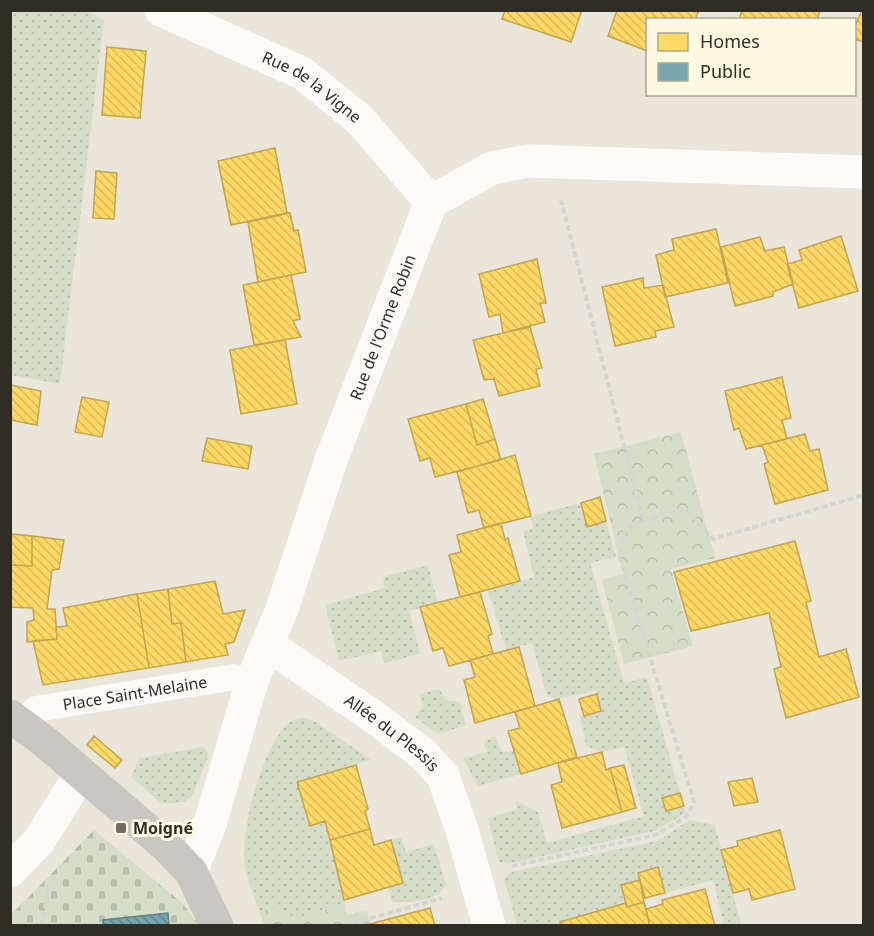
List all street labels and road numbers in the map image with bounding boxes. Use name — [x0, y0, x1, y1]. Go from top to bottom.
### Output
street label: Rue de la Vigne — [259, 46, 366, 128]
street label: Rue de l'Orme Robin — [344, 251, 421, 403]
street label: Place Saint-Melaine — [61, 671, 209, 716]
street label: Allée du Plessis — [340, 689, 444, 776]

